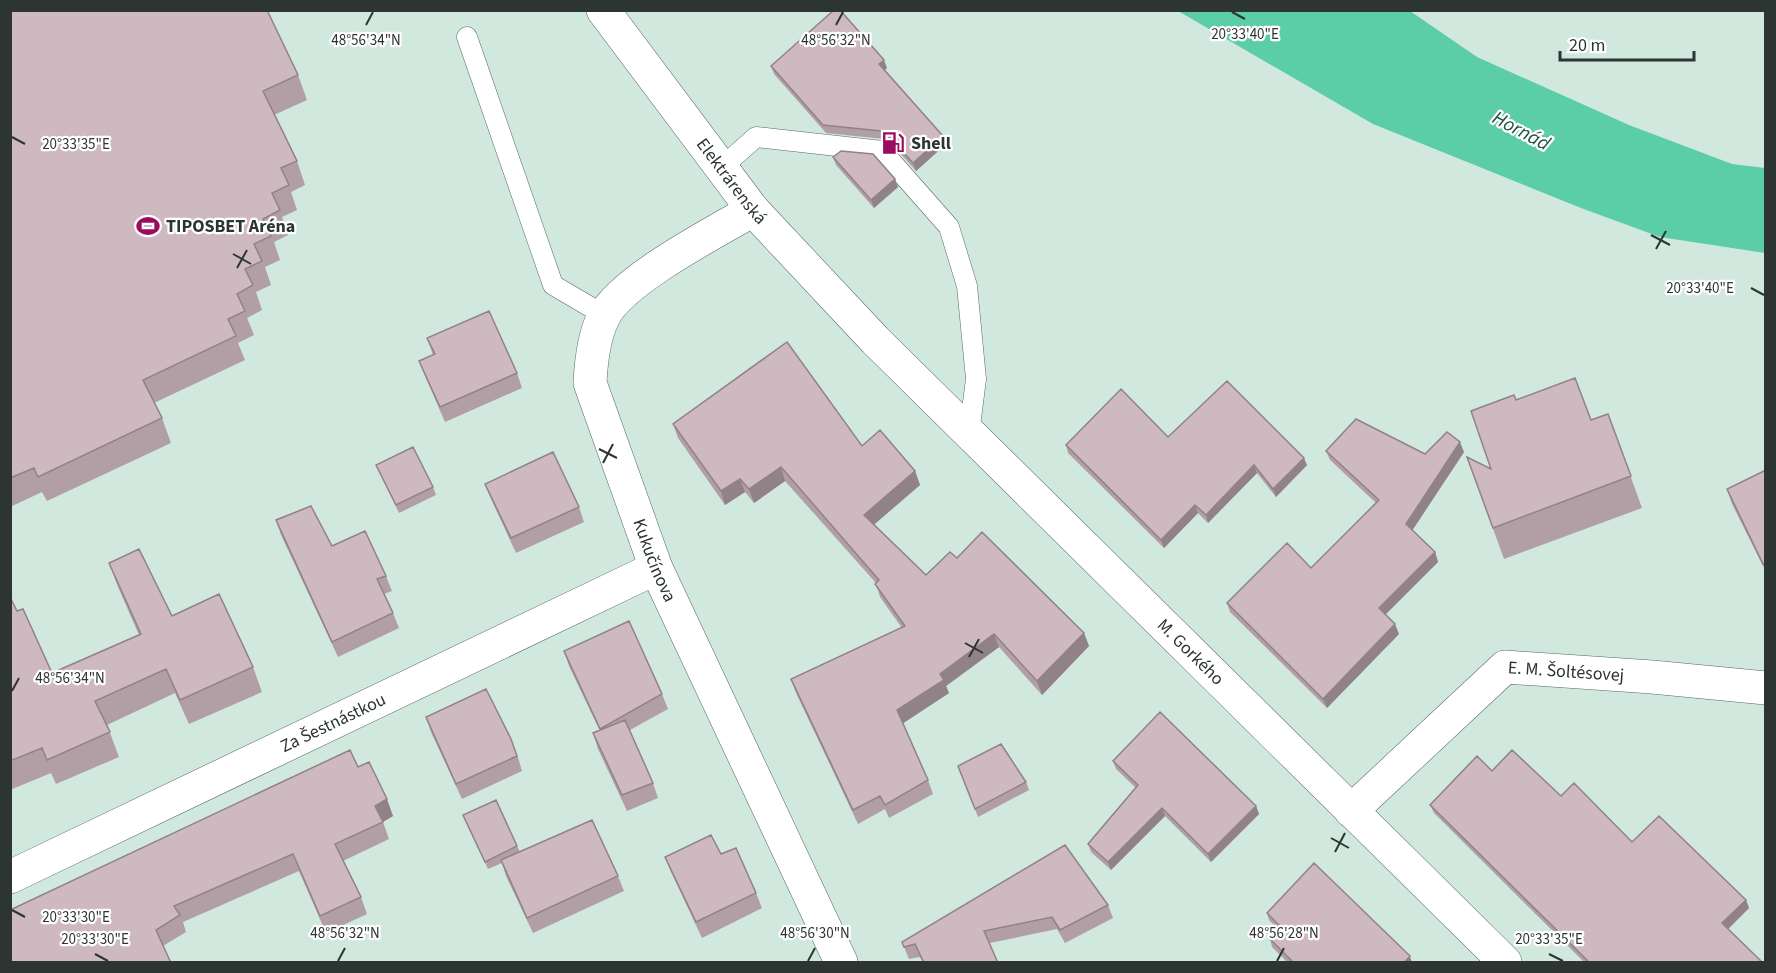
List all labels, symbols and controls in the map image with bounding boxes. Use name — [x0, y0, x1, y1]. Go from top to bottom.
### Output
text: 20°33'40"E — [1211, 24, 1279, 45]
scale bar — [1560, 24, 1694, 62]
text: 48°56'34"N — [331, 30, 401, 51]
text: 48°56'32"N — [801, 30, 871, 51]
text: 20 m — [1569, 33, 1605, 58]
water label: Hornád — [1487, 104, 1556, 158]
fuel station icon: Shell — [880, 130, 906, 156]
place label: Shell — [911, 131, 951, 156]
street label: Elektrárenská — [691, 133, 773, 230]
text: 20°33'35"E — [42, 134, 110, 155]
sports icon: TIPOSBET Aréna — [135, 213, 161, 239]
place label: TIPOSBET Aréna — [166, 214, 295, 239]
text: 20°33'40"E — [1666, 278, 1734, 299]
street label: Kukučínova — [627, 515, 683, 606]
street label: M. Gorkého — [1152, 613, 1230, 691]
street label: E. M. Šoltésovej — [1507, 655, 1625, 688]
text: 48°56'34"N — [35, 668, 105, 689]
street label: Za Šestnástkou — [276, 687, 390, 758]
text: 20°33'30"E — [42, 907, 110, 928]
text: 48°56'32"N — [310, 923, 380, 944]
text: 48°56'30"N — [780, 923, 850, 944]
text: 48°56'28"N — [1249, 923, 1319, 944]
text: 20°33'30"E — [61, 929, 129, 950]
text: 20°33'35"E — [1515, 929, 1583, 950]

